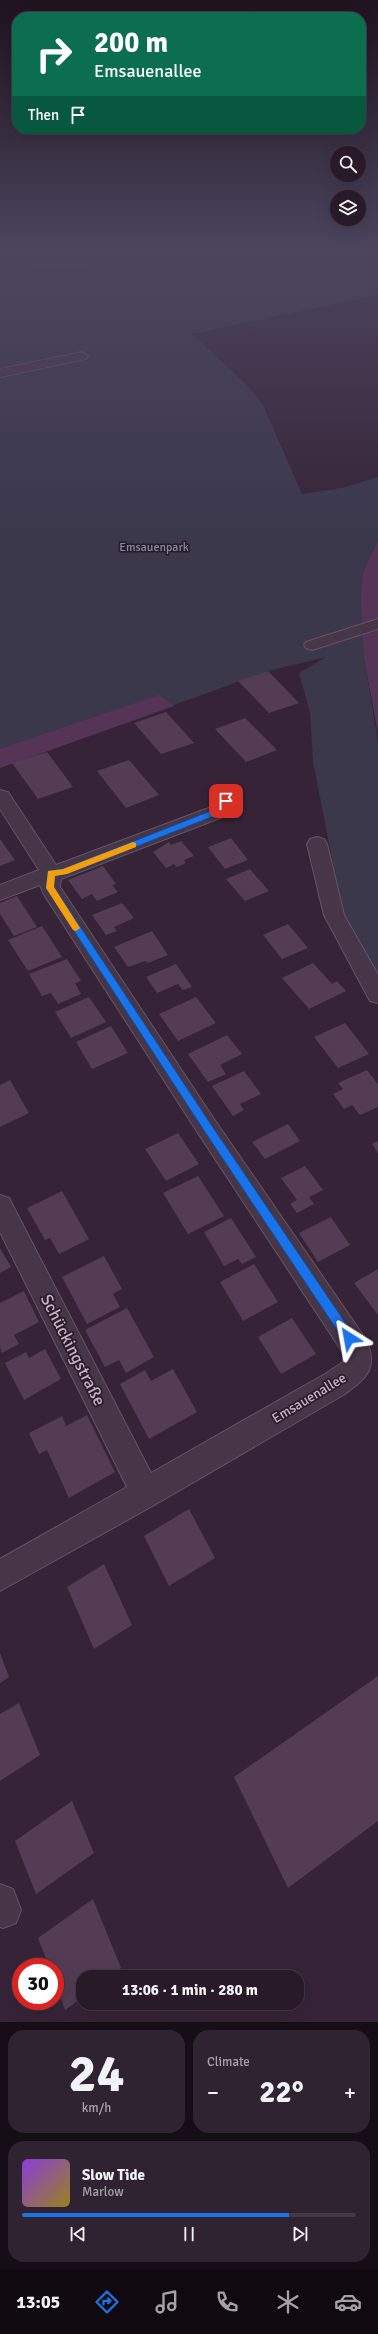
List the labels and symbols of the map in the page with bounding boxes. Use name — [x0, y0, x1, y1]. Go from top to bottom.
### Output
park label: Emsauenpark — [119, 540, 189, 555]
pin — [209, 784, 243, 818]
street label: Schückingstraße — [36, 1291, 110, 1409]
position arrow — [328, 1317, 370, 1359]
street label: Emsauenallee — [269, 1369, 349, 1427]
speed limit sign: 30 — [12, 1958, 64, 2010]

